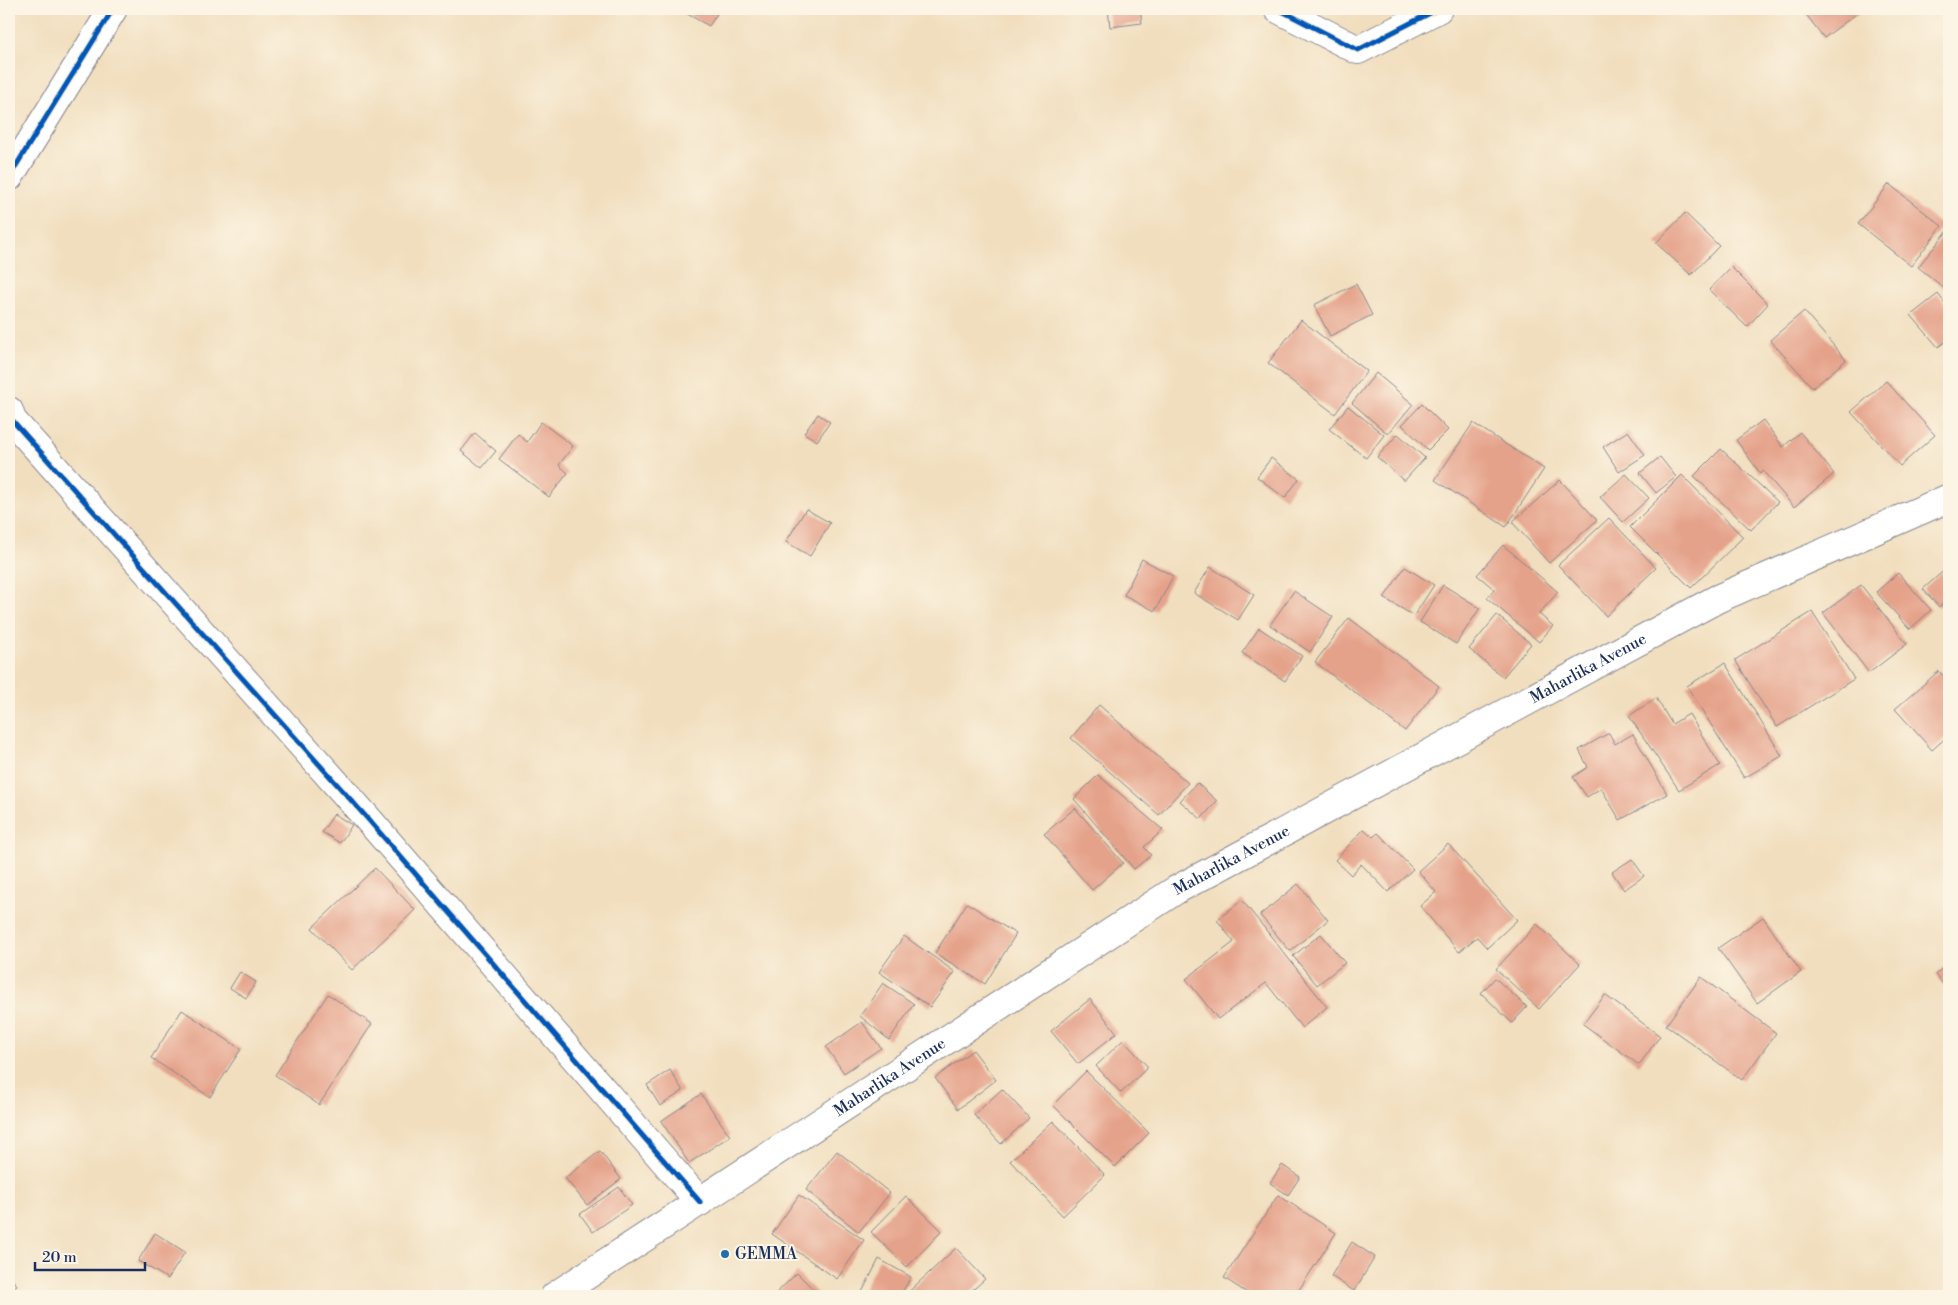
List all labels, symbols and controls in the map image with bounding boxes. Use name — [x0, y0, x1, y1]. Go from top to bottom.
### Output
street label: Maharlika Avenue — [1526, 629, 1650, 708]
street label: Maharlika Avenue — [1170, 821, 1293, 900]
street label: Maharlika Avenue — [830, 1033, 950, 1121]
scale bar — [35, 1240, 145, 1272]
place label: GEMMA — [735, 1244, 798, 1264]
text: 20 m — [42, 1248, 77, 1267]
marker: GEMMA — [719, 1248, 731, 1260]

